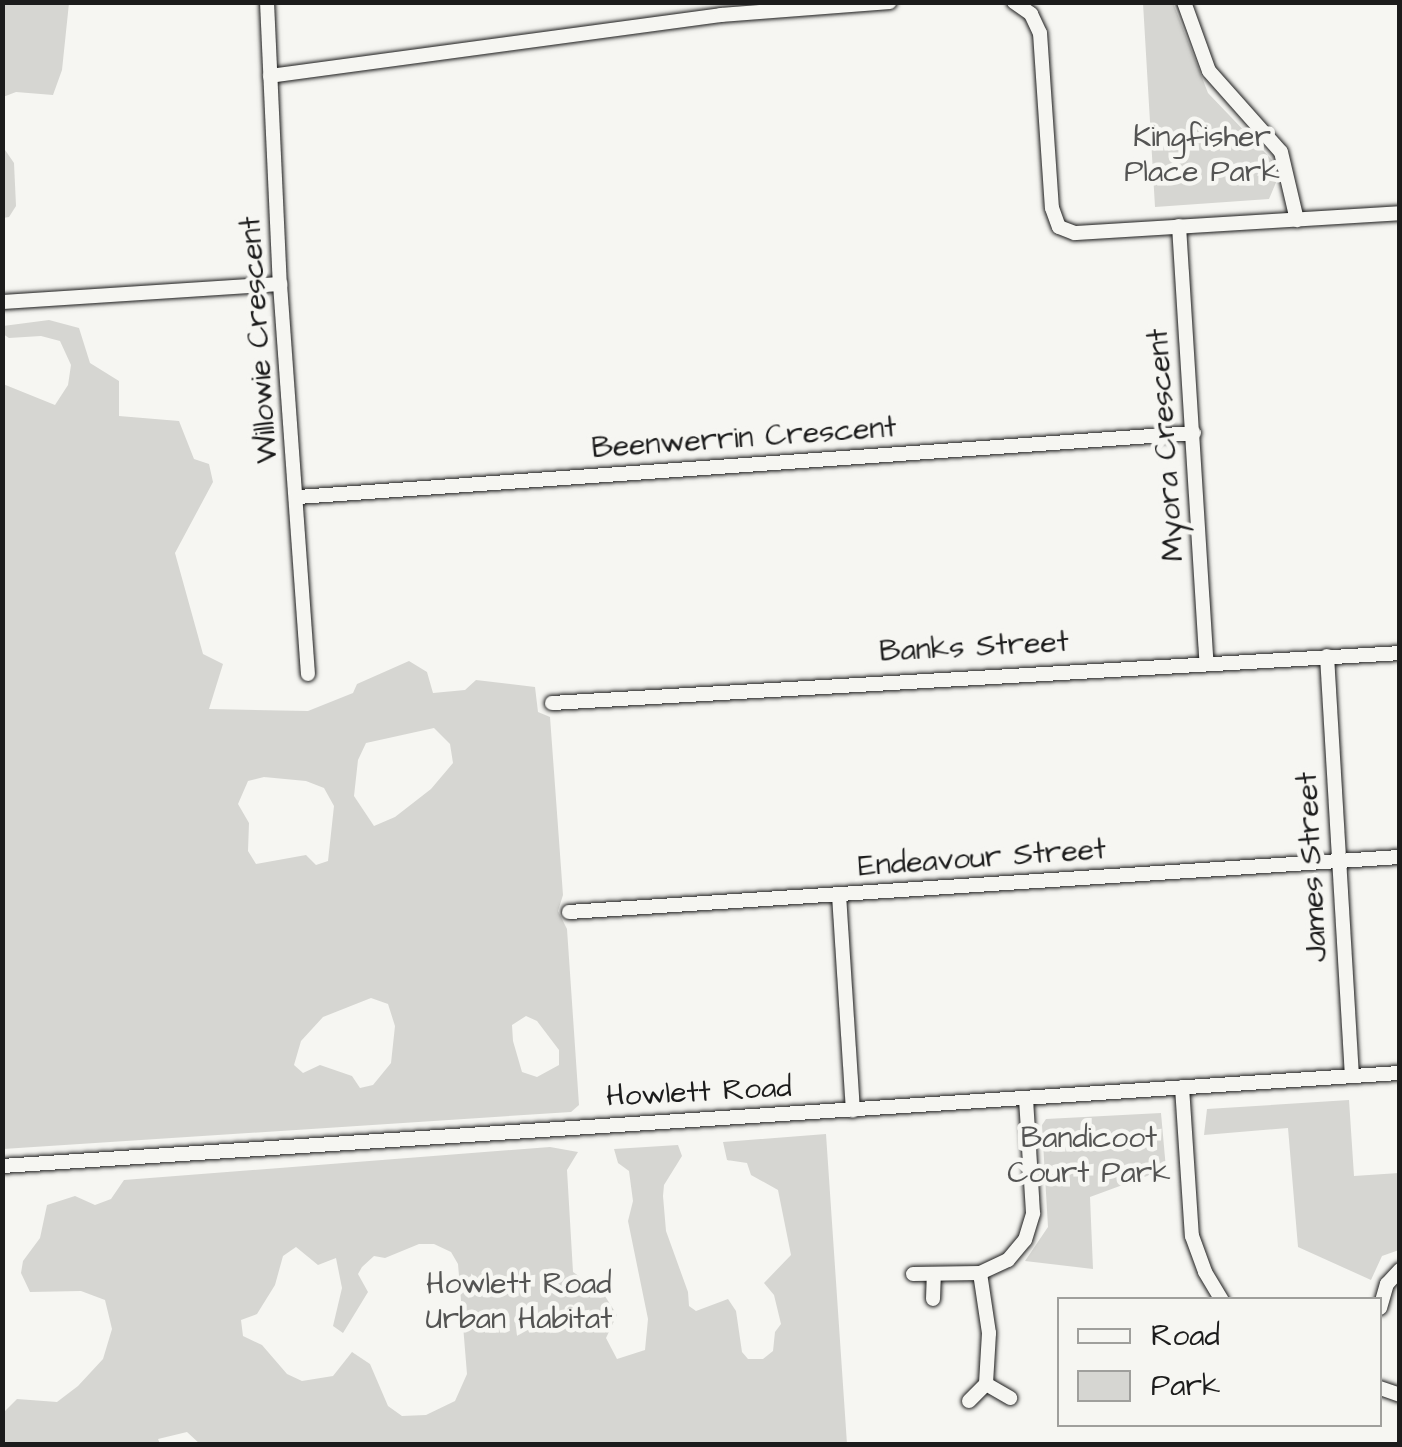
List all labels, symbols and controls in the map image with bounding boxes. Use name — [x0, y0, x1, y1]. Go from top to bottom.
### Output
park label: Kingfisher Place Park — [1124, 119, 1280, 190]
street label: Willowie Crescent — [232, 215, 286, 465]
street label: Myora Crescent — [1140, 327, 1192, 563]
street label: Beenwerrin Crescent — [590, 409, 898, 467]
street label: Banks Street — [878, 624, 1070, 670]
street label: James Street — [1289, 771, 1335, 963]
street label: Endeavour Street — [857, 831, 1107, 885]
street label: Howlett Road — [605, 1069, 793, 1115]
park label: Bandicoot Court Park — [1007, 1120, 1171, 1190]
park label: Howlett Road Urban Habitat — [426, 1266, 612, 1336]
legend — [1057, 1297, 1382, 1427]
text: Road — [1151, 1315, 1220, 1357]
text: Park — [1151, 1365, 1220, 1407]

